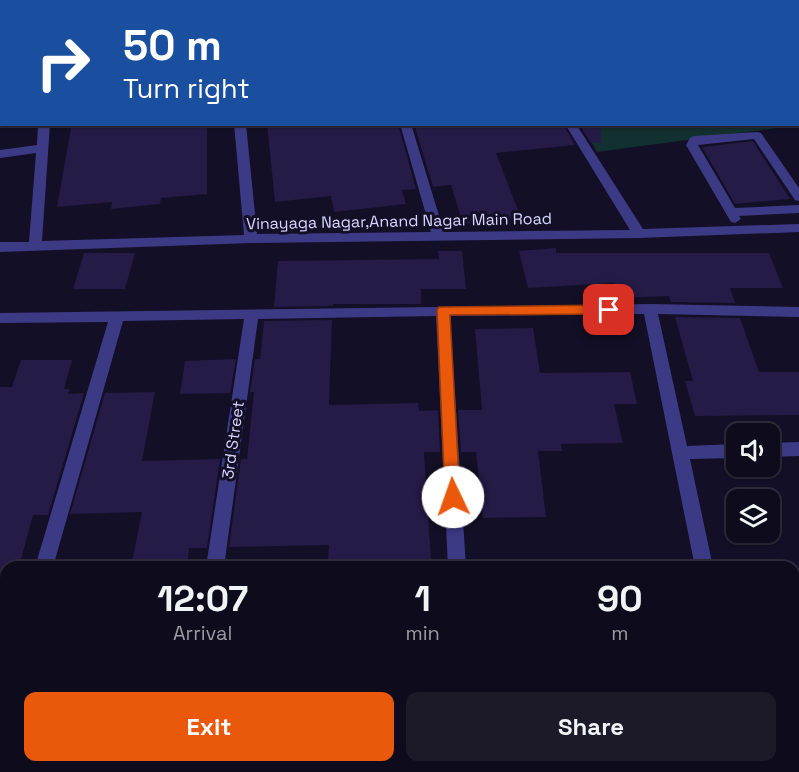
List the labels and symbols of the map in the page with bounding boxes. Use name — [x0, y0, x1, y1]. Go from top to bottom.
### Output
street label: Vinayaga Nagar,Anand Nagar Main Road — [246, 208, 552, 234]
pin — [583, 284, 634, 335]
street label: 3rd Street — [217, 400, 249, 480]
position arrow — [421, 465, 485, 529]

